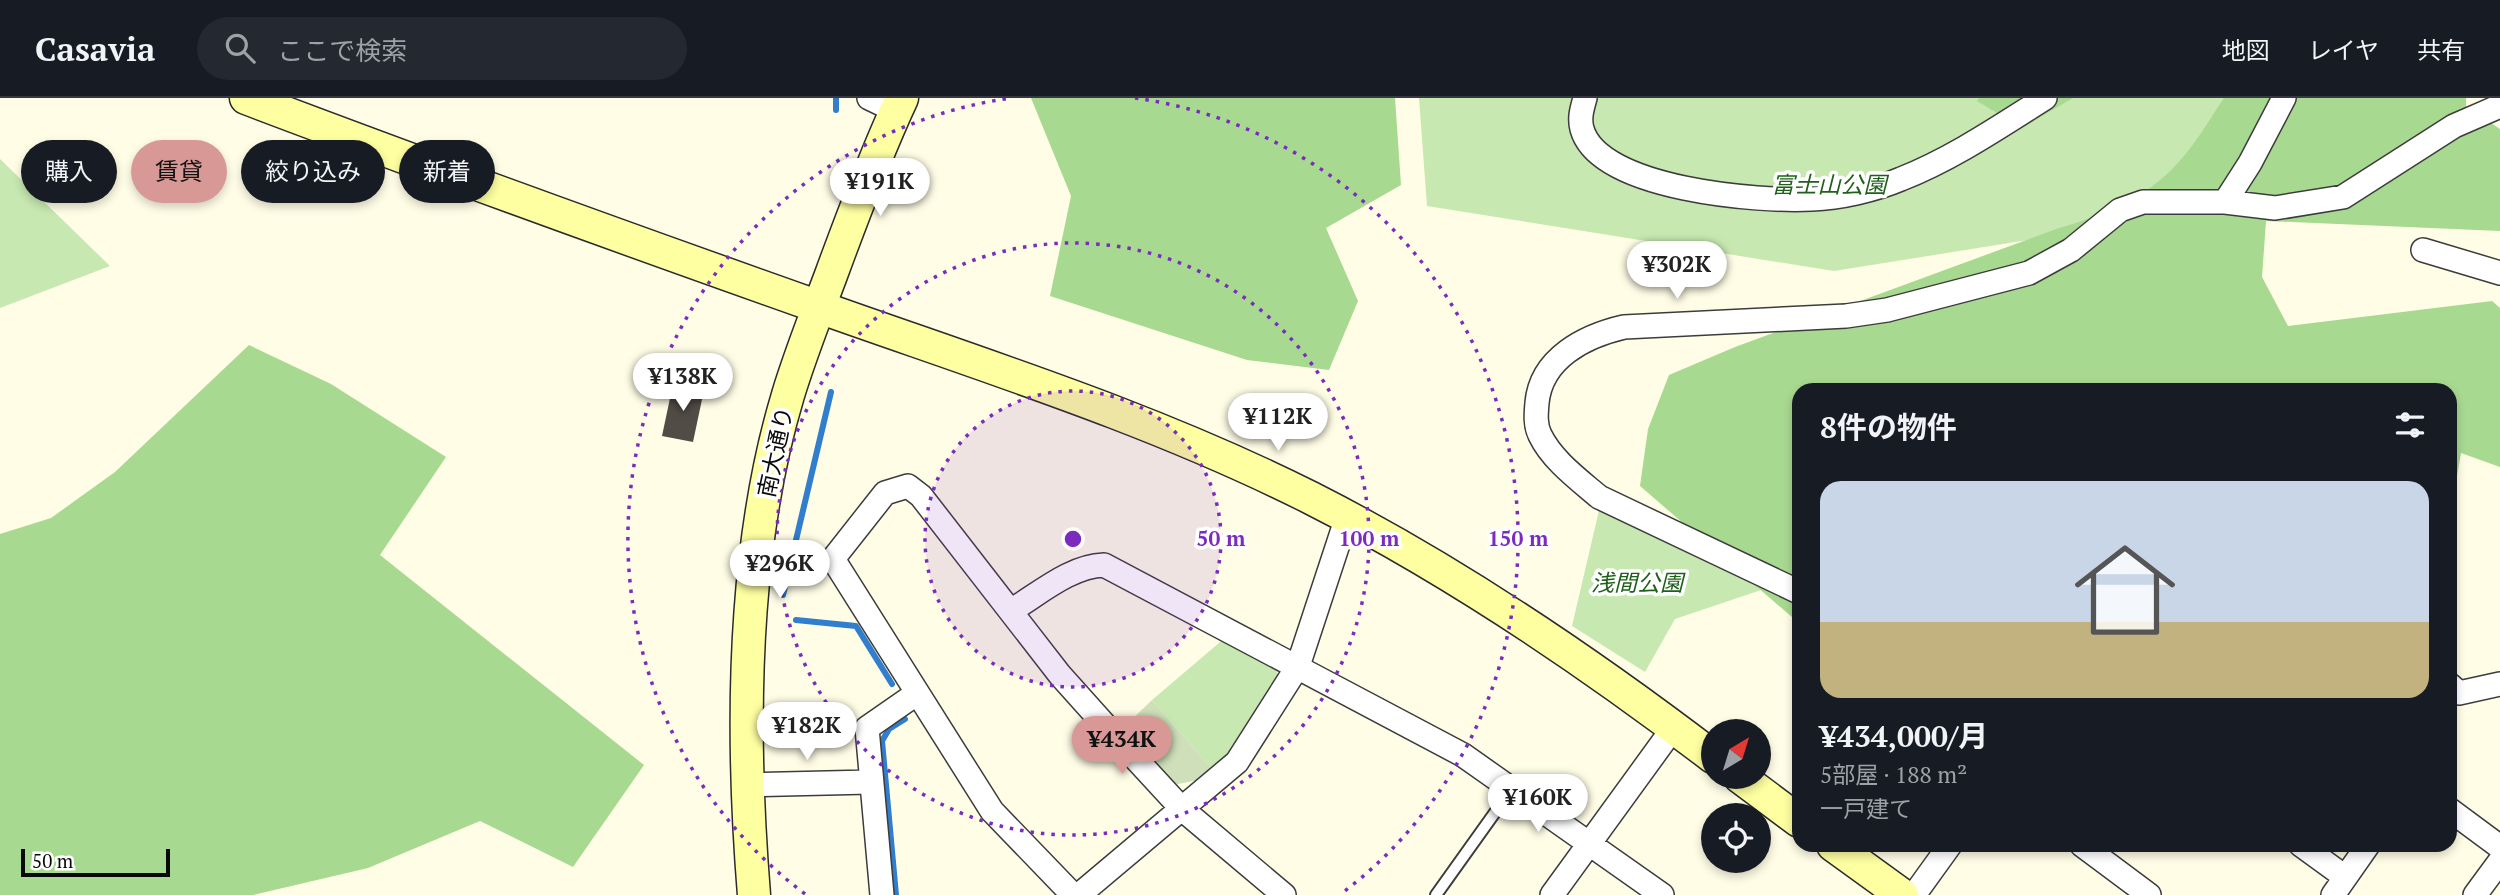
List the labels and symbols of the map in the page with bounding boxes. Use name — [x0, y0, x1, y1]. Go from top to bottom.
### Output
pin: ¥191K — [831, 158, 929, 218]
park label: 富士山公園 — [1772, 169, 1890, 200]
pin: ¥302K — [1628, 242, 1726, 301]
pin: ¥138K — [634, 354, 732, 413]
pin: ¥112K — [1229, 394, 1327, 453]
street label: 南大通り — [750, 404, 800, 500]
text: 50 m — [1197, 524, 1246, 552]
text: 100 m — [1339, 524, 1400, 552]
text: 150 m — [1488, 524, 1549, 552]
centre of rings — [1061, 527, 1085, 551]
pin: ¥296K — [731, 540, 829, 600]
park label: 浅間公園 — [1591, 567, 1686, 598]
pin: ¥182K — [758, 702, 856, 762]
pin: ¥434K — [1073, 716, 1171, 776]
north arrow — [1701, 719, 1771, 789]
pin: ¥160K — [1489, 774, 1587, 834]
scale bar — [21, 846, 170, 878]

